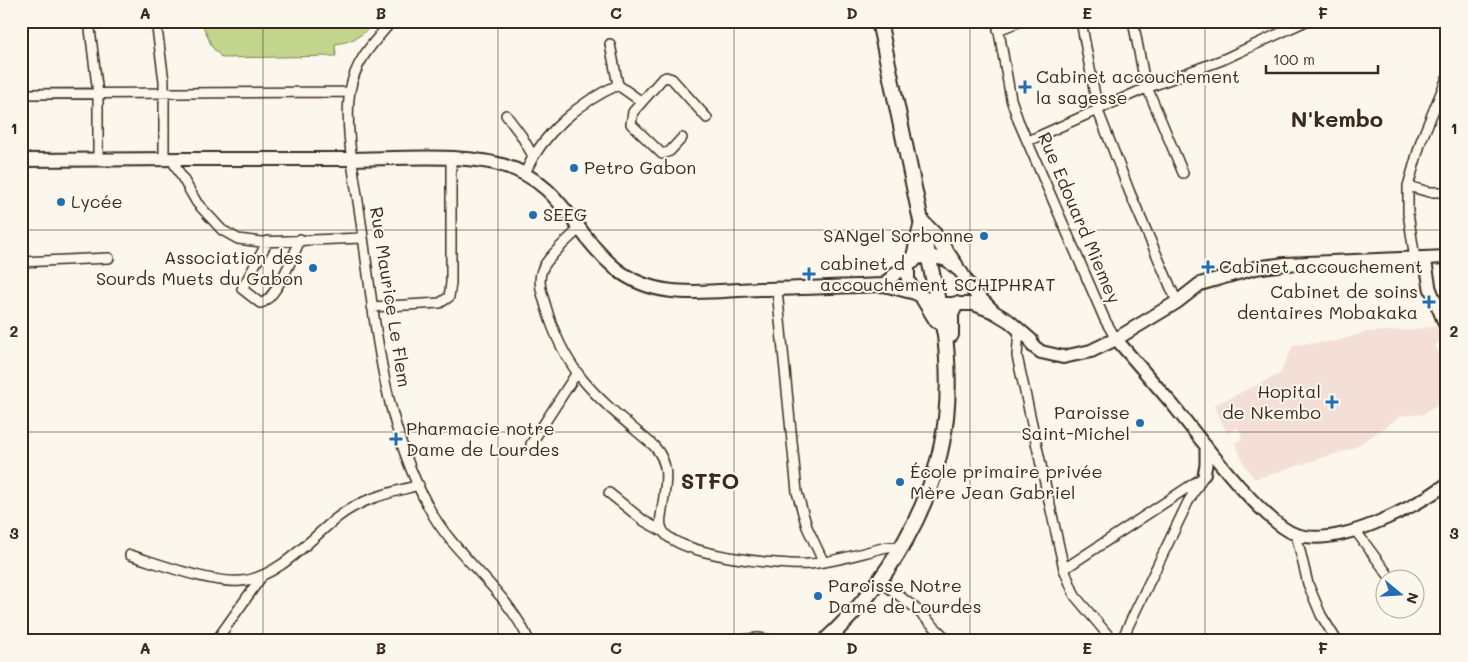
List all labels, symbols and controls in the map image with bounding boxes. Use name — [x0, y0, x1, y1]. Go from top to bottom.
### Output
text: A — [139, 2, 151, 23]
text: B — [376, 2, 386, 23]
text: C — [610, 2, 622, 23]
text: D — [846, 2, 858, 23]
text: E — [1082, 2, 1092, 23]
text: F — [1318, 2, 1328, 23]
scale bar — [1266, 42, 1378, 74]
text: 100 m — [1273, 49, 1315, 69]
place label: Cabinet accouchement la sagesse — [1036, 64, 1240, 109]
marker: Cabinet accouchement la sagesse — [1018, 80, 1032, 94]
district label: N'kembo — [1291, 104, 1383, 133]
text: 1 — [10, 117, 18, 138]
text: 1 — [1450, 117, 1458, 138]
street label: Rue Edouard Miemey — [1033, 128, 1127, 307]
place label: Petro Gabon — [584, 155, 696, 179]
marker: Petro Gabon — [568, 162, 580, 174]
place label: Lycée — [71, 189, 123, 213]
marker: Lycée — [55, 196, 67, 208]
place label: SEEG — [543, 202, 587, 226]
street label: Rue Maurice Le Flem — [365, 205, 417, 389]
marker: SEEG — [527, 209, 539, 221]
place label: SANgel Sorbonne — [823, 223, 974, 247]
marker: SANgel Sorbonne — [978, 230, 990, 242]
place label: Association des Sourds Muets du Gabon — [96, 245, 303, 290]
place label: cabinet d accouchement SCHIPHRAT — [820, 251, 1055, 296]
place label: Cabinet accouchement — [1219, 254, 1423, 278]
marker: Cabinet accouchement — [1201, 260, 1215, 274]
marker: Association des Sourds Muets du Gabon — [307, 262, 319, 274]
marker: cabinet d accouchement SCHIPHRAT — [802, 267, 816, 281]
place label: Cabinet de soins dentaires Mobakaka — [1237, 279, 1418, 324]
marker: Cabinet de soins dentaires Mobakaka — [1422, 295, 1436, 309]
text: 2 — [10, 320, 19, 341]
text: 2 — [1450, 320, 1459, 341]
place label: Hopital de Nkembo — [1222, 379, 1321, 424]
marker: Hopital de Nkembo — [1325, 395, 1339, 409]
place label: Paroisse Saint-Michel — [1021, 400, 1130, 445]
place label: Pharmacie notre Dame de Lourdes — [406, 416, 559, 461]
marker: Paroisse Saint-Michel — [1134, 417, 1146, 429]
marker: Pharmacie notre Dame de Lourdes — [390, 433, 402, 445]
place label: École primaire privée Mère Jean Gabriel — [910, 459, 1103, 504]
district label: STFO — [681, 466, 739, 495]
marker: École primaire privée Mère Jean Gabriel — [894, 476, 906, 488]
text: 3 — [9, 522, 19, 543]
text: 3 — [1449, 522, 1459, 543]
north arrow — [1376, 570, 1426, 620]
place label: Paroisse Notre Dame de Lourdes — [828, 573, 981, 618]
marker: Paroisse Notre Dame de Lourdes — [812, 590, 824, 602]
text: N — [1402, 590, 1424, 606]
text: A — [139, 637, 151, 658]
text: B — [376, 637, 386, 658]
text: C — [610, 637, 622, 658]
text: D — [846, 637, 858, 658]
text: E — [1082, 637, 1092, 658]
text: F — [1318, 637, 1328, 658]

